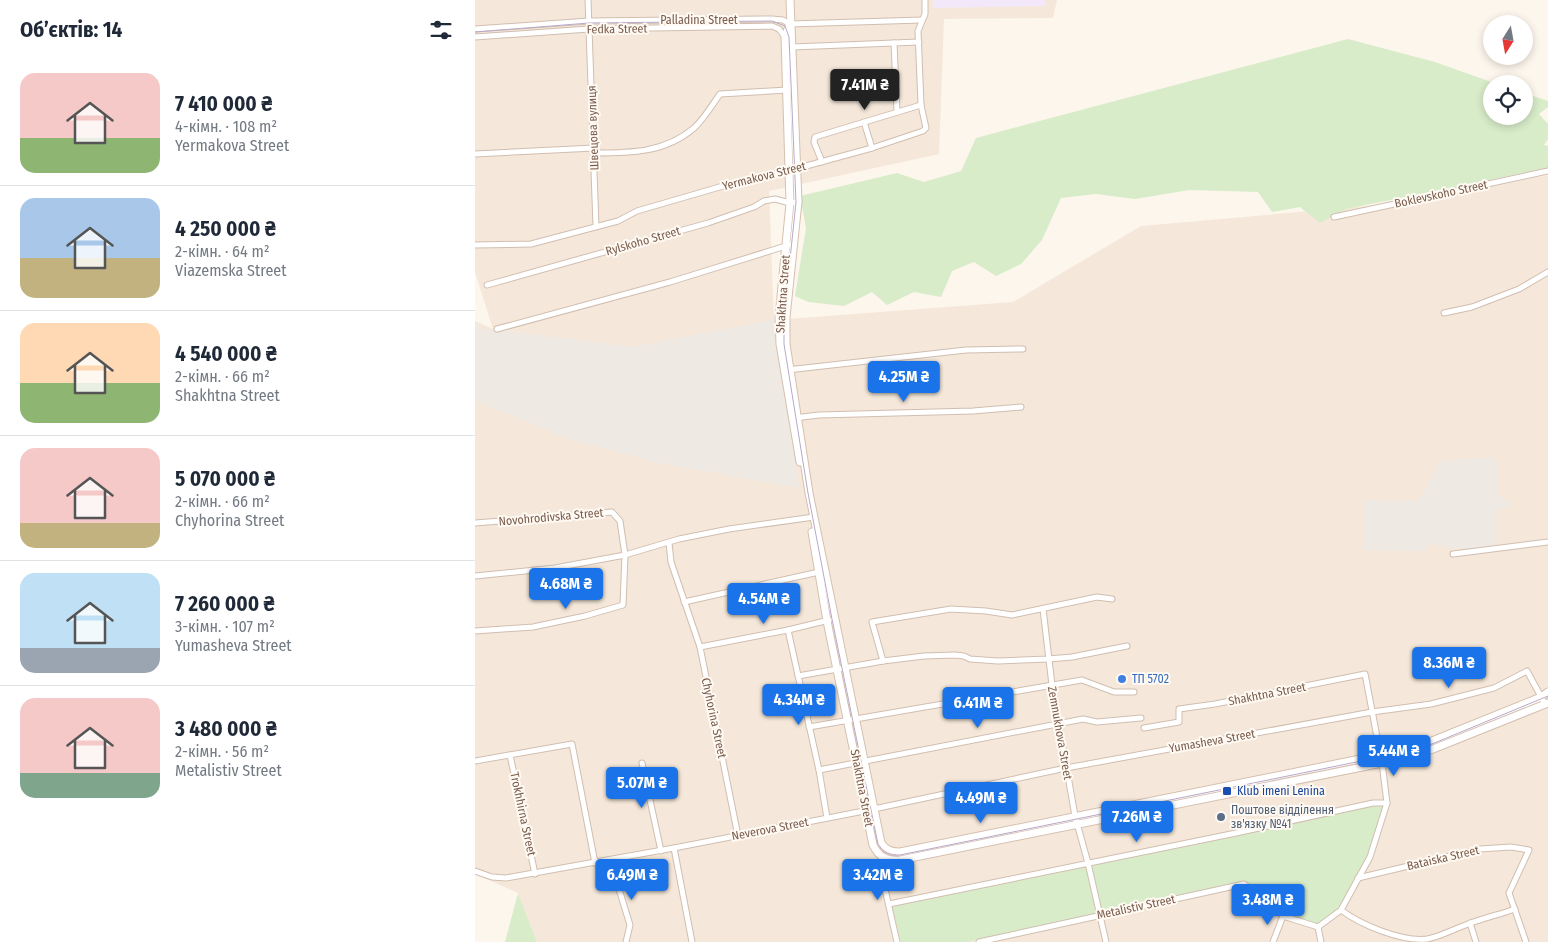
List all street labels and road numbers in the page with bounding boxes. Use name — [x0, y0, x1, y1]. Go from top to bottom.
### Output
street label: Palladina Street — [660, 13, 738, 27]
street label: Fedka Street — [586, 21, 648, 37]
street label: Швецова вулиця — [585, 85, 601, 171]
street label: Yermakova Street — [721, 159, 807, 193]
street label: Boklevskoho Street — [1393, 177, 1489, 211]
street label: Rylskoho Street — [604, 224, 682, 258]
street label: Shakhtna Street — [773, 254, 793, 334]
street label: Novohrodivska Street — [498, 505, 604, 529]
street label: Chyhorina Street — [699, 676, 729, 760]
street label: Shakhtna Street — [1227, 680, 1307, 708]
street label: Zemnukhova Street — [1045, 685, 1075, 781]
street label: Yumasheva Street — [1168, 727, 1256, 755]
street label: Shakhtna Street — [848, 748, 876, 828]
street label: Trokhhirna Street — [507, 771, 539, 857]
street label: Neverova Street — [730, 815, 810, 843]
street label: Bataiska Street — [1405, 843, 1481, 873]
street label: Metalistiv Street — [1095, 892, 1177, 922]

